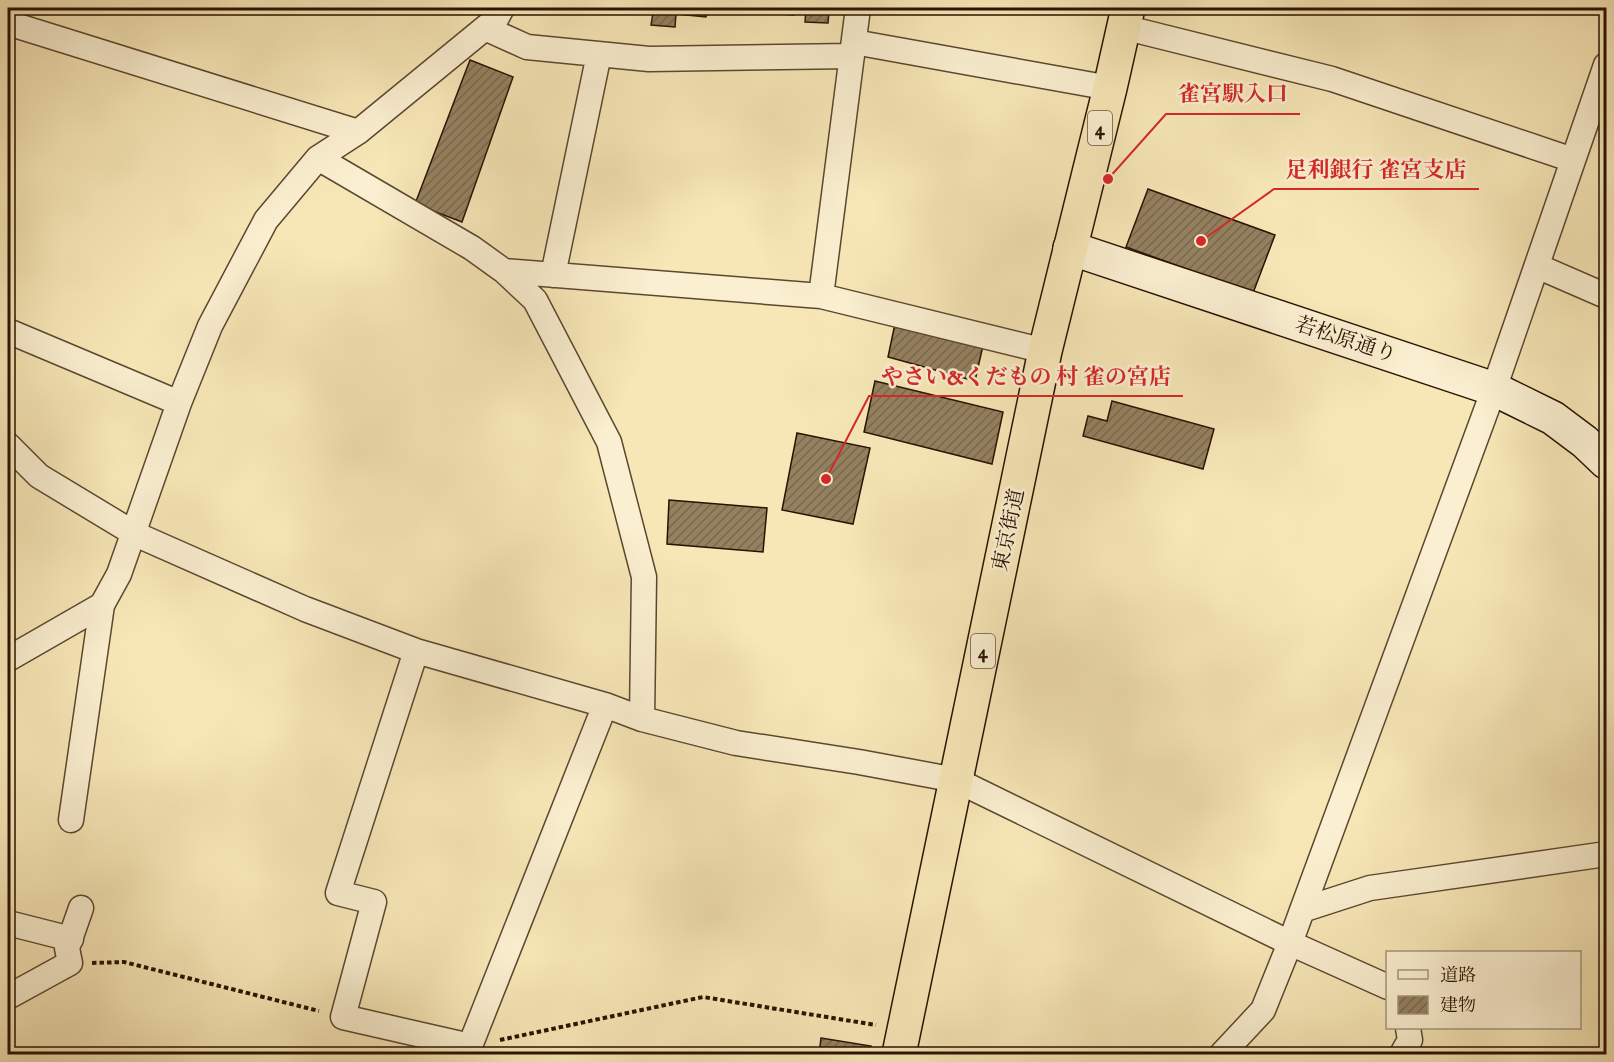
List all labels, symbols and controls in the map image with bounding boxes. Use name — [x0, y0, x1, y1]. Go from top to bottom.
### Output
callout: 雀宮駅入口 — [1166, 74, 1300, 114]
text: 雀宮駅入口 — [1178, 81, 1288, 109]
road number: 4 — [1088, 111, 1112, 145]
callout: 足利銀行 雀宮支店 — [1274, 149, 1479, 189]
text: 足利銀行 雀宮支店 — [1286, 157, 1466, 185]
street label: 若松原通り — [1291, 311, 1400, 369]
callout: やさい&くだもの 村 雀の宮店 — [869, 356, 1183, 396]
text: やさい&くだもの 村 雀の宮店 — [881, 364, 1171, 392]
street label: 東京街道 — [988, 486, 1031, 574]
road number: 4 — [971, 634, 995, 668]
legend — [1386, 951, 1581, 1029]
text: 道路 — [1440, 965, 1476, 988]
text: 建物 — [1440, 995, 1476, 1018]

